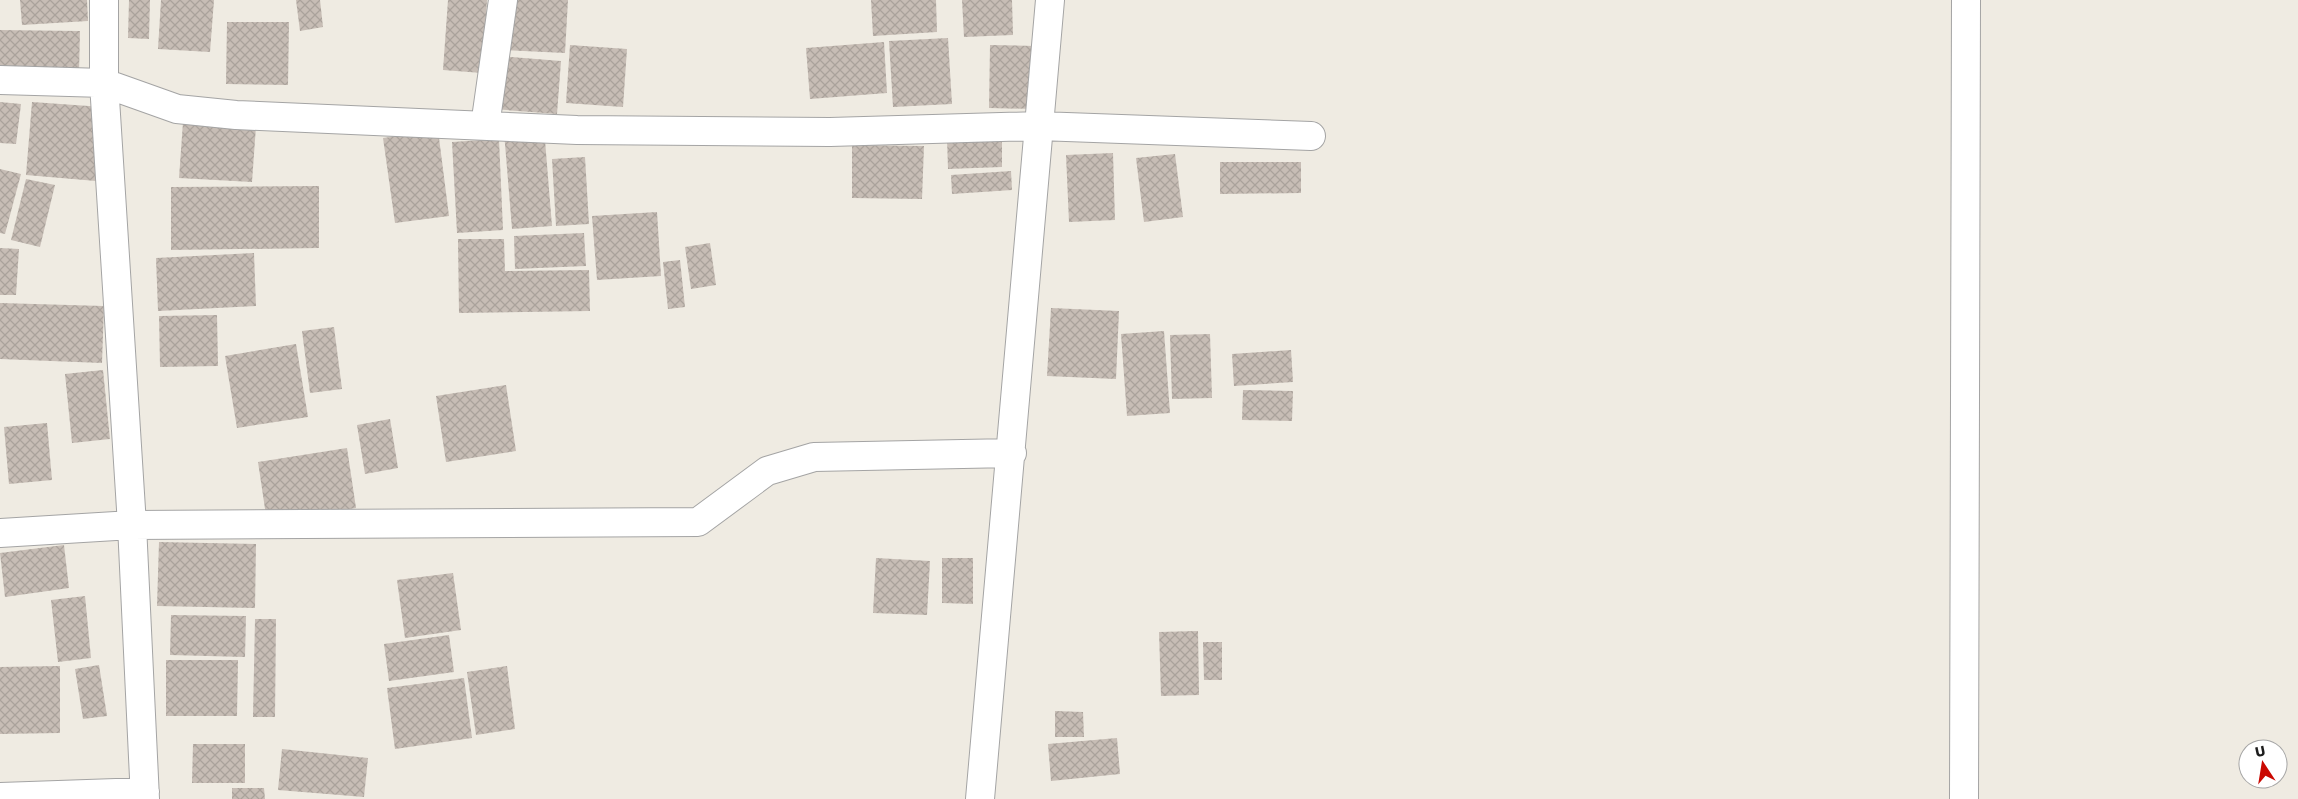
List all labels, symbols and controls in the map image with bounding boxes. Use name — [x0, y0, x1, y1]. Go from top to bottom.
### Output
north arrow — [2238, 739, 2288, 789]
text: U — [2254, 742, 2267, 761]

